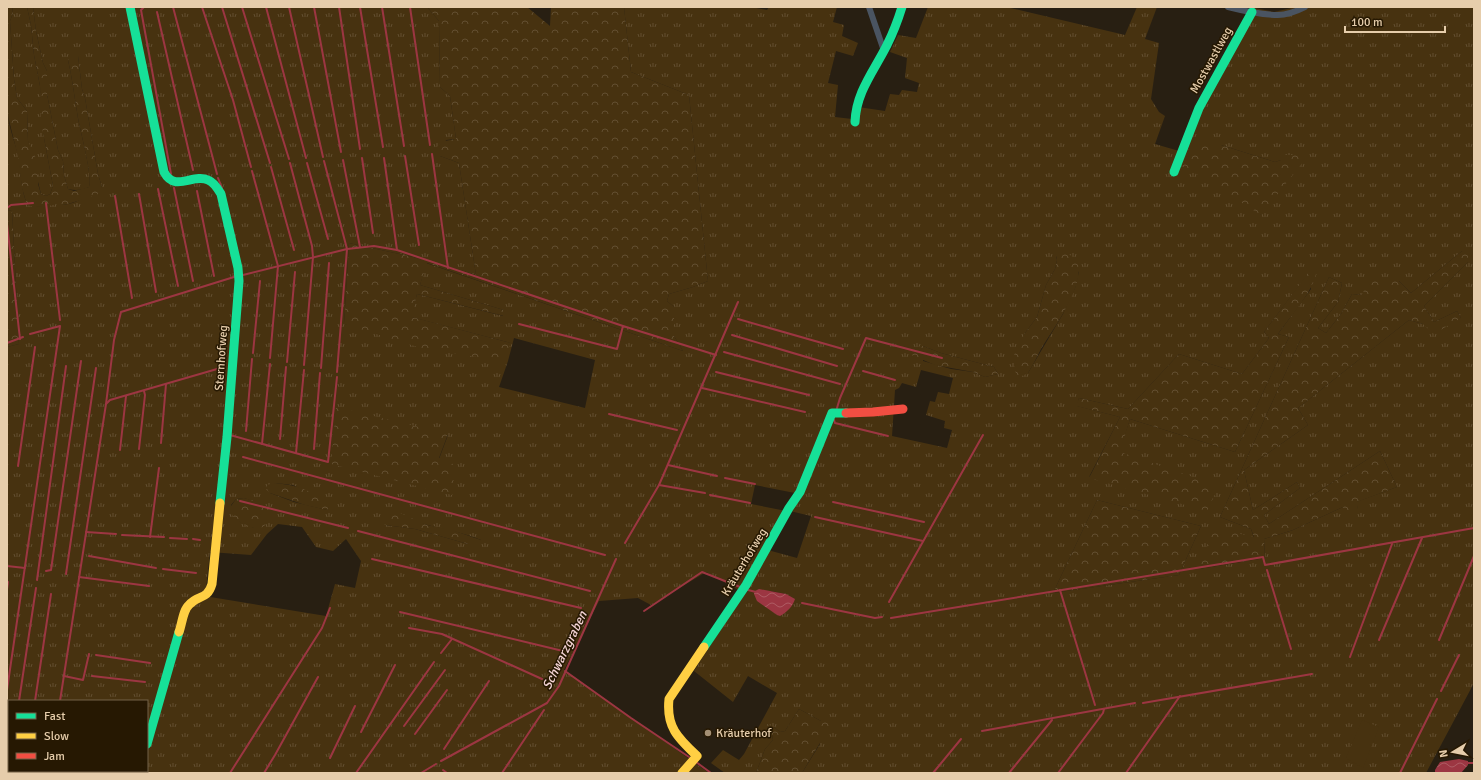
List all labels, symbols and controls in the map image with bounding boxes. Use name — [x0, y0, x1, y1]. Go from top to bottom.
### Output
scale bar — [1345, 8, 1445, 34]
text: 100 m — [1351, 15, 1383, 30]
street label: Mostwastlweg — [1187, 24, 1236, 96]
street label: Sternhofweg — [212, 325, 231, 391]
street label: Kräuterhofweg — [718, 526, 771, 599]
water label: Schwarzgraben — [539, 608, 591, 692]
legend — [8, 700, 148, 772]
text: Fast — [44, 709, 65, 724]
place label: Kräuterhof — [716, 726, 772, 741]
marker: Kräuterhof — [703, 728, 713, 738]
text: Slow — [44, 729, 69, 744]
north arrow — [1433, 732, 1473, 772]
text: Jam — [44, 749, 65, 764]
text: N — [1437, 749, 1451, 759]

